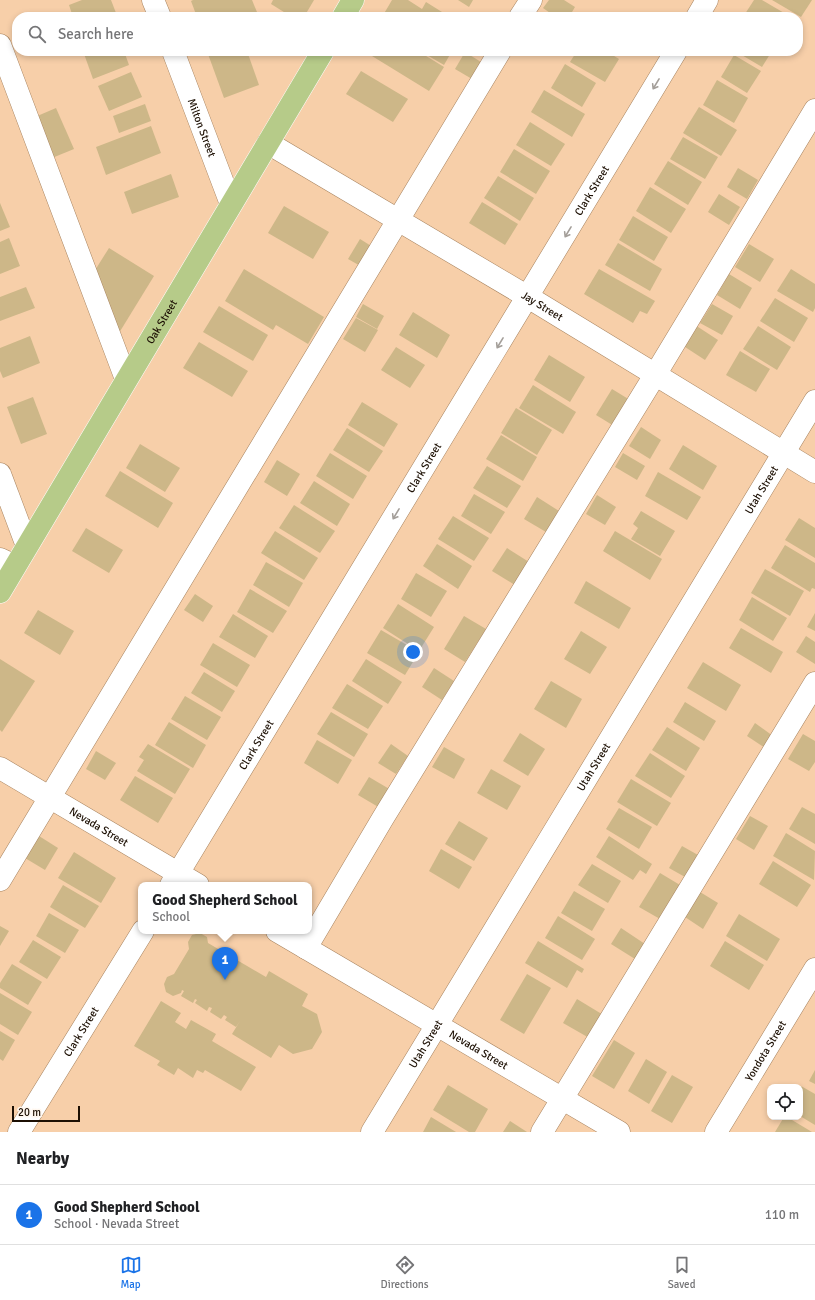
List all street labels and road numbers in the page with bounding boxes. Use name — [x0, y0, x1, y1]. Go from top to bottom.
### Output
street label: Milton Street — [185, 97, 219, 159]
street label: Clark Street — [571, 163, 612, 218]
street label: Jay Street — [519, 288, 566, 323]
street label: Oak Street — [143, 297, 180, 346]
street label: Clark Street — [404, 440, 444, 495]
street label: Utah Street — [742, 463, 781, 516]
street label: Clark Street — [236, 717, 276, 772]
street label: Utah Street — [574, 740, 613, 793]
street label: Nevada Street — [67, 804, 131, 849]
street label: Clark Street — [61, 1004, 101, 1059]
street label: Utah Street — [406, 1017, 445, 1070]
street label: Yondota Street — [742, 1018, 789, 1084]
street label: Nevada Street — [447, 1027, 511, 1072]

